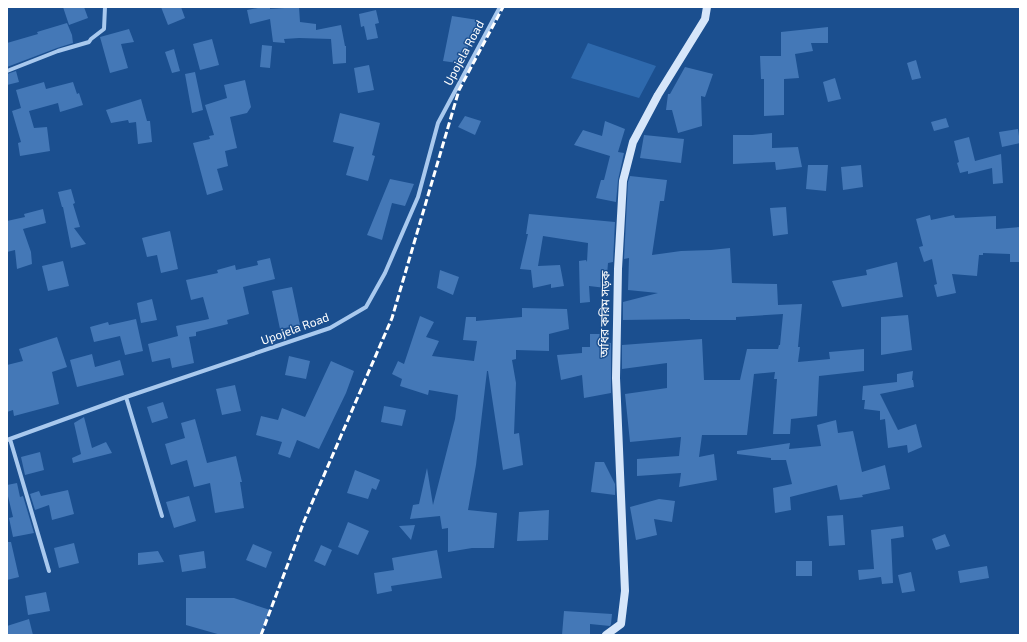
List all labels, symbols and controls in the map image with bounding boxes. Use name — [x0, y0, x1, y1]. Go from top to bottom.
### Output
street label: Upojela Road — [440, 18, 487, 88]
street label: অধির করিম সড়ক — [596, 270, 613, 358]
street label: Upojela Road — [259, 309, 331, 348]

